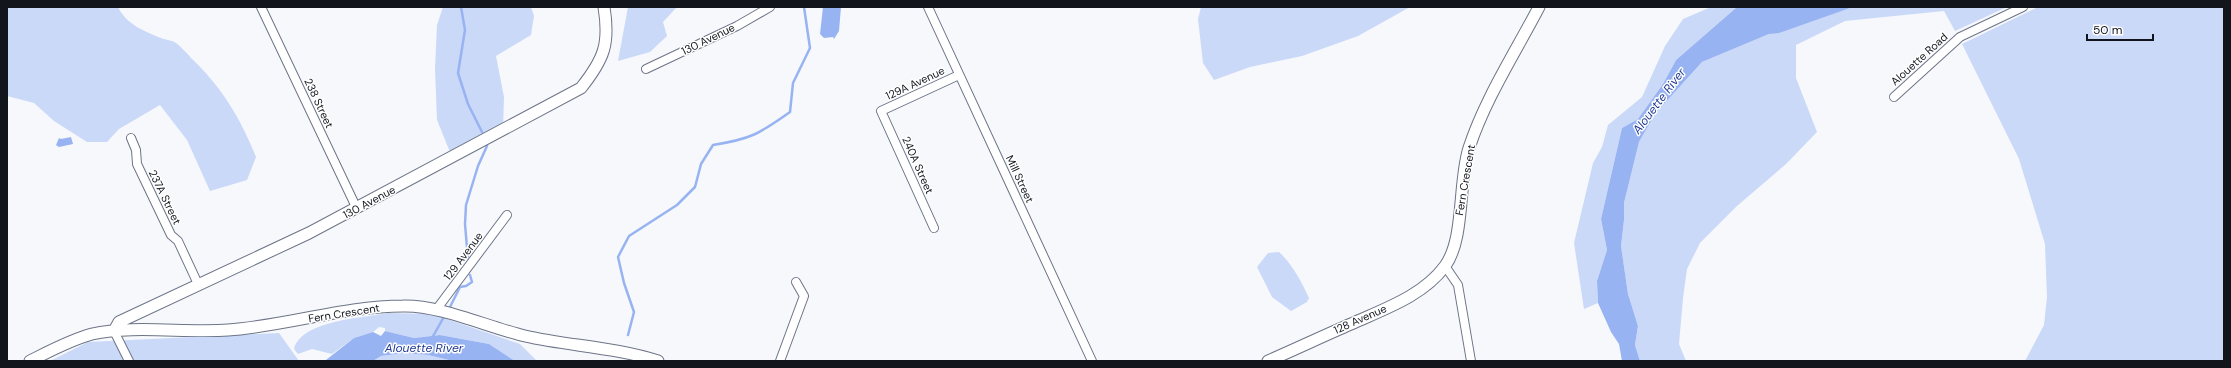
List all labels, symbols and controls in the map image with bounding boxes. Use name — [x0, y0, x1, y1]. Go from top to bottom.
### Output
scale bar — [2087, 16, 2153, 42]
street label: 130 Avenue — [679, 20, 737, 58]
text: 50 m — [2093, 22, 2122, 38]
street label: Alouette Road — [1888, 30, 1950, 88]
street label: 129A Avenue — [883, 63, 947, 103]
water label: Alouette River — [1628, 64, 1689, 138]
street label: 238 Street — [301, 76, 337, 130]
street label: 240A Street — [899, 134, 937, 196]
street label: Fern Crescent — [1452, 143, 1478, 217]
street label: Mill Street — [1003, 153, 1037, 205]
street label: 237A Street — [146, 167, 184, 227]
street label: 130 Avenue — [340, 182, 398, 222]
street label: 129 Avenue — [440, 229, 486, 283]
street label: Fern Crescent — [307, 300, 381, 326]
street label: 128 Avenue — [1331, 301, 1389, 337]
water label: Alouette River — [384, 340, 464, 356]

